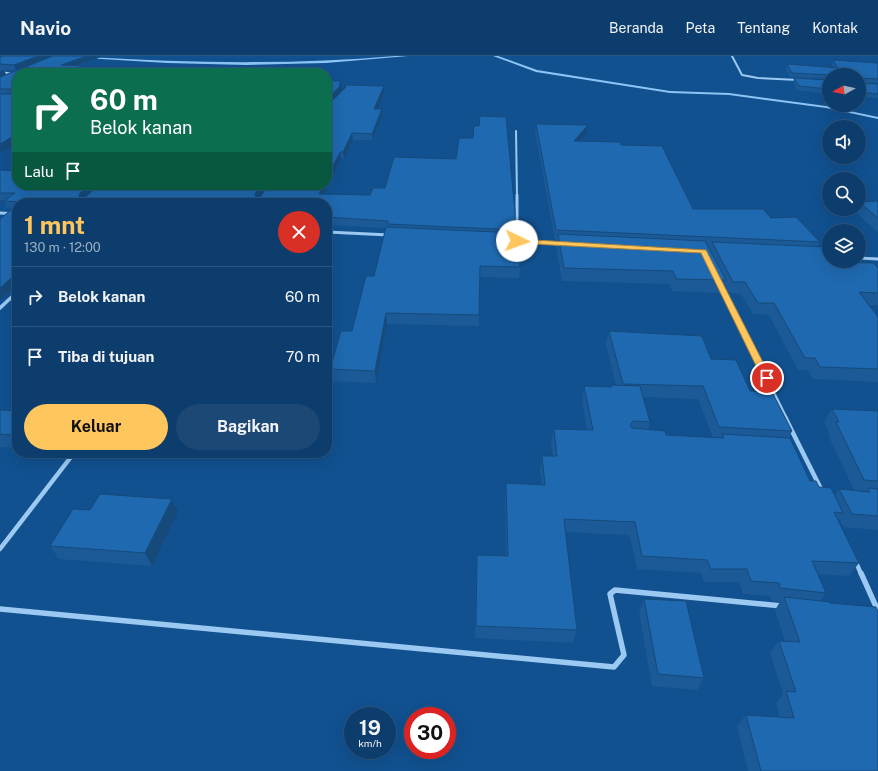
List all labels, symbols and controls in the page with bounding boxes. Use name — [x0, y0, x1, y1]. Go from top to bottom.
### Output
text: Navio — [20, 17, 71, 39]
text: Beranda — [609, 20, 664, 36]
text: Peta — [686, 20, 715, 36]
text: Tentang — [737, 20, 790, 36]
text: Kontak — [812, 20, 858, 36]
north arrow — [822, 68, 866, 112]
map controls — [822, 68, 866, 268]
text: 60 m — [90, 83, 158, 116]
icon: right — [24, 84, 76, 136]
text: Belok kanan — [90, 117, 193, 138]
button: sound — [822, 120, 866, 164]
icon: arrive — [62, 160, 84, 182]
text: Lalu — [24, 163, 54, 180]
button: search — [822, 172, 866, 216]
text: 1 mnt — [24, 211, 85, 239]
button: close — [278, 211, 320, 253]
position arrow — [496, 220, 538, 262]
button: layers — [822, 224, 866, 268]
text: 130 m · 12:00 — [24, 240, 101, 255]
icon: right — [24, 286, 46, 308]
text: Belok kanan — [58, 288, 145, 305]
text: 60 m — [285, 288, 320, 305]
icon: arrive — [24, 346, 46, 368]
text: Tiba di tujuan — [58, 348, 154, 365]
text: 70 m — [285, 348, 320, 365]
pin — [750, 361, 784, 395]
icon: arrive — [756, 367, 778, 389]
button: Keluar — [24, 404, 168, 450]
button: Bagikan — [176, 404, 320, 450]
speed limit sign: 30 — [404, 707, 456, 759]
text: 19 — [359, 716, 381, 740]
text: km/h — [358, 737, 382, 749]

